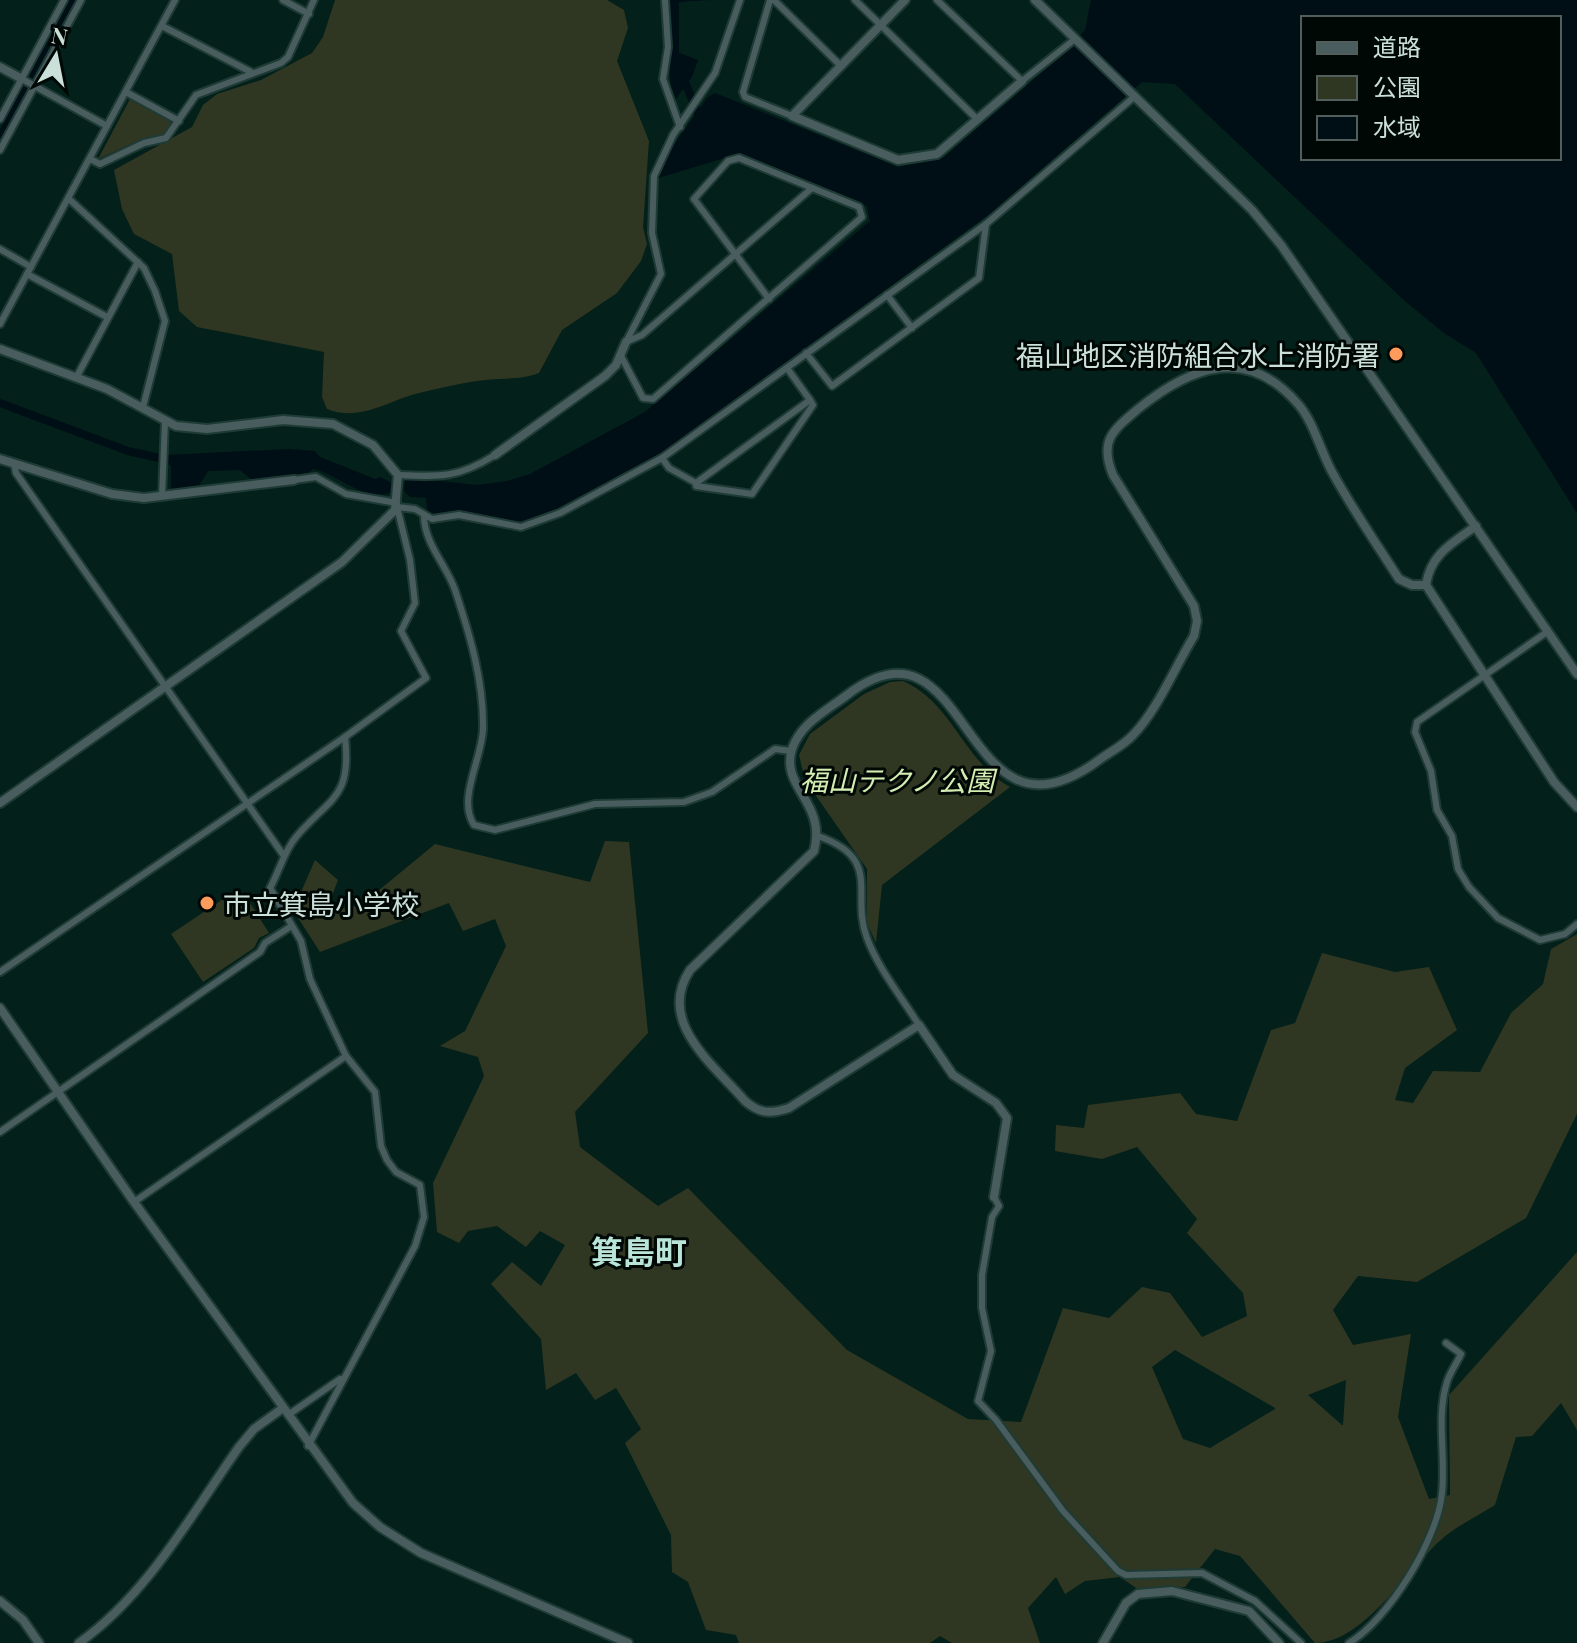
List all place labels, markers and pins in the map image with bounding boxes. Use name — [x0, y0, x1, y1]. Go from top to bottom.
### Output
place label: 福山地区消防組合水上消防署 — [1016, 336, 1380, 373]
marker: 福山地区消防組合水上消防署 — [1387, 345, 1405, 363]
place label: 市立箕島小学校 — [223, 885, 419, 922]
marker: 市立箕島小学校 — [198, 894, 216, 912]

